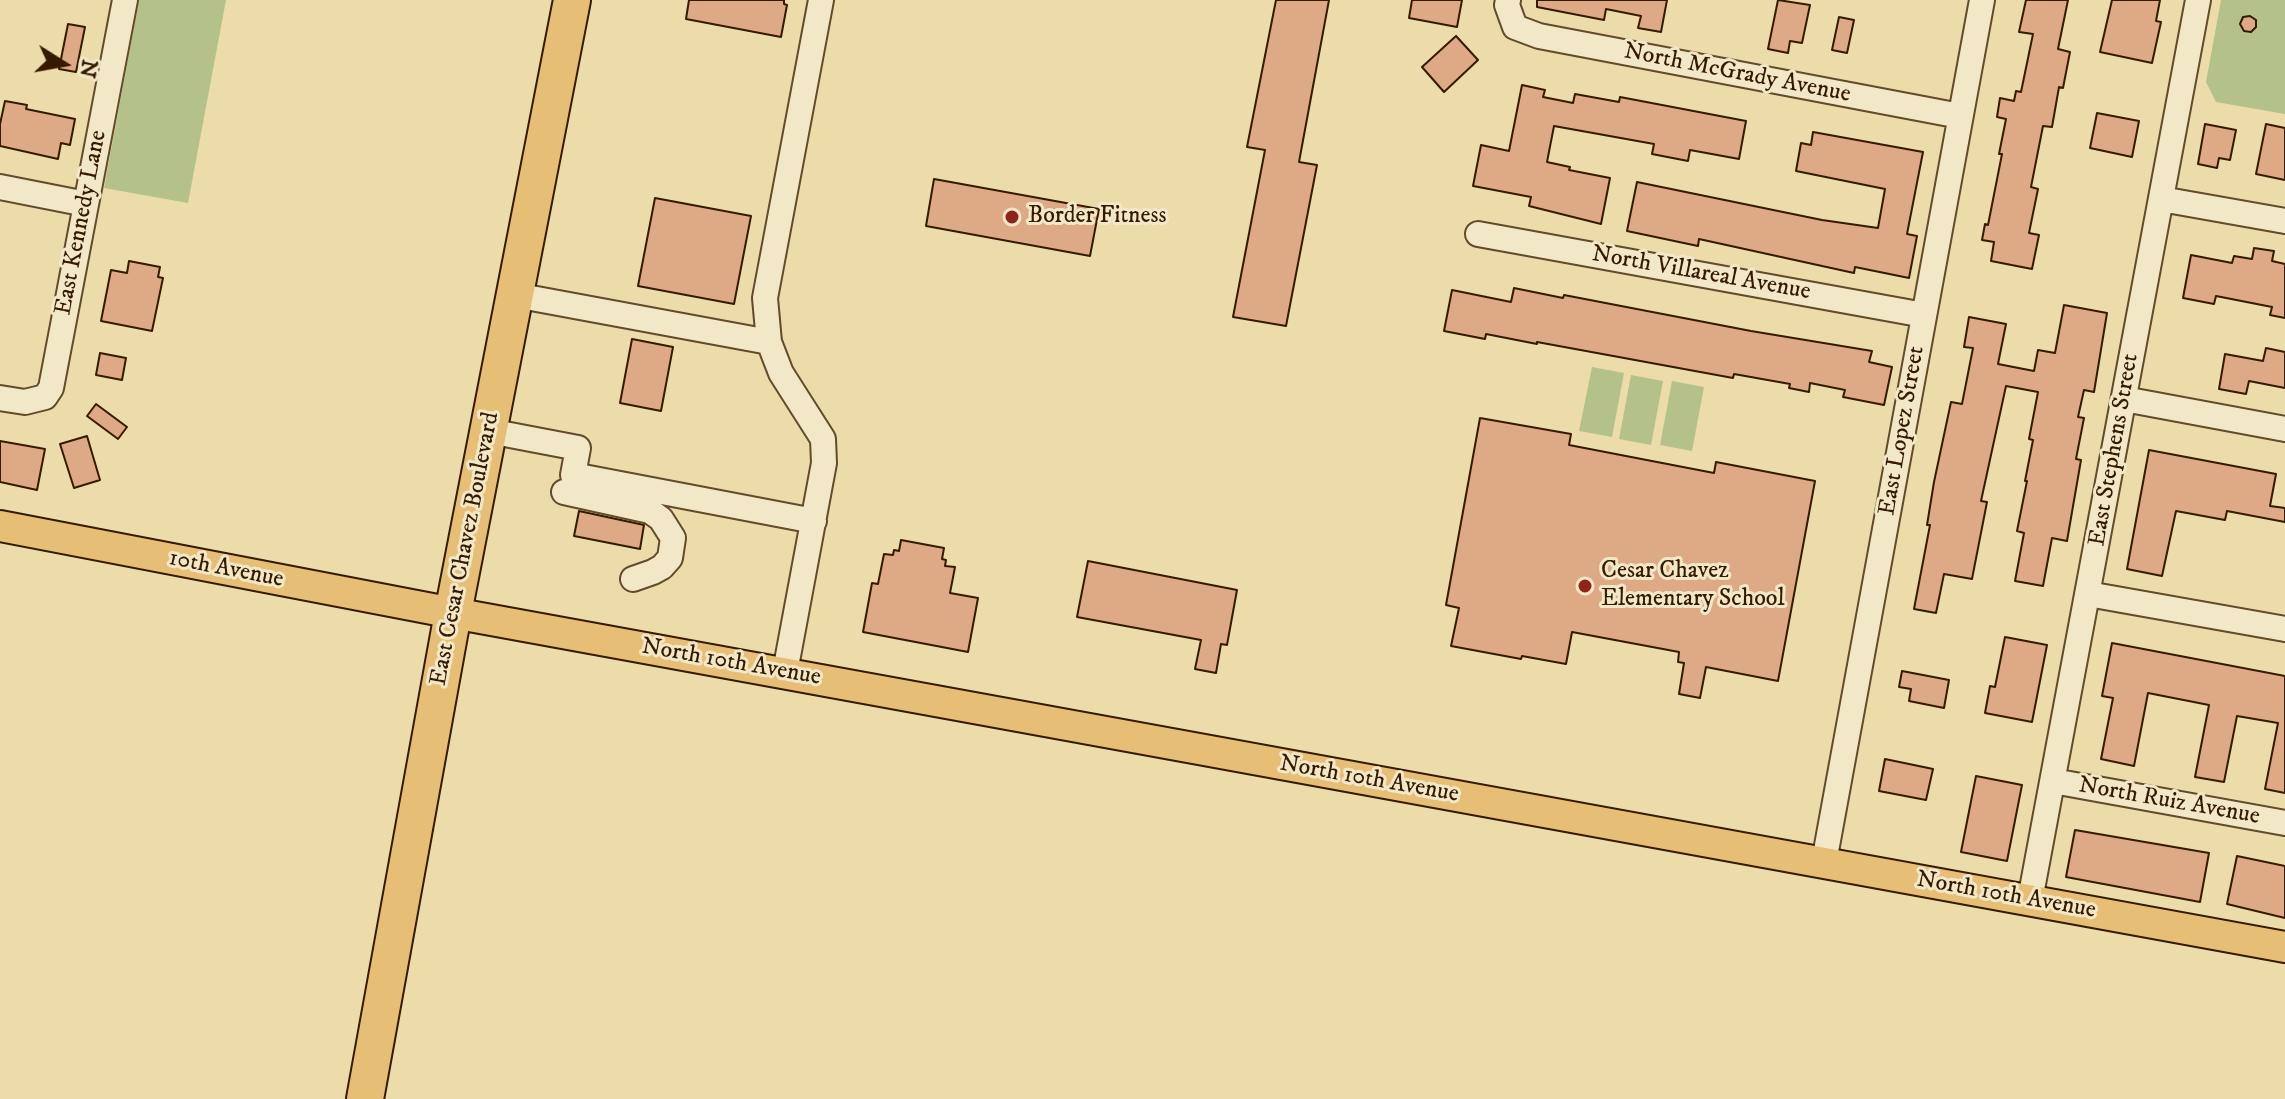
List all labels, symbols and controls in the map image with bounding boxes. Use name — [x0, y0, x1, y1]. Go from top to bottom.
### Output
north arrow — [24, 24, 104, 104]
street label: North McGrady Avenue — [1621, 38, 1853, 110]
text: N — [73, 57, 103, 80]
street label: East Kennedy Lane — [50, 128, 114, 318]
place label: Border Fitness — [1028, 203, 1167, 231]
marker: Border Fitness — [1003, 208, 1021, 226]
street label: North Villareal Avenue — [1589, 241, 1813, 307]
street label: East Lopez Street — [1874, 344, 1932, 518]
street label: East Stephens Street — [2084, 351, 2146, 549]
street label: East Cesar Chavez Boulevard — [425, 410, 507, 688]
street label: 10th Avenue — [166, 545, 286, 595]
place label: Cesar Chavez Elementary School — [1601, 558, 1785, 614]
marker: Cesar Chavez Elementary School — [1576, 577, 1594, 595]
street label: North 10th Avenue — [639, 633, 823, 693]
street label: North 10th Avenue — [1277, 750, 1461, 810]
street label: North Ruiz Avenue — [2076, 772, 2262, 832]
street label: North 10th Avenue — [1914, 866, 2098, 926]

